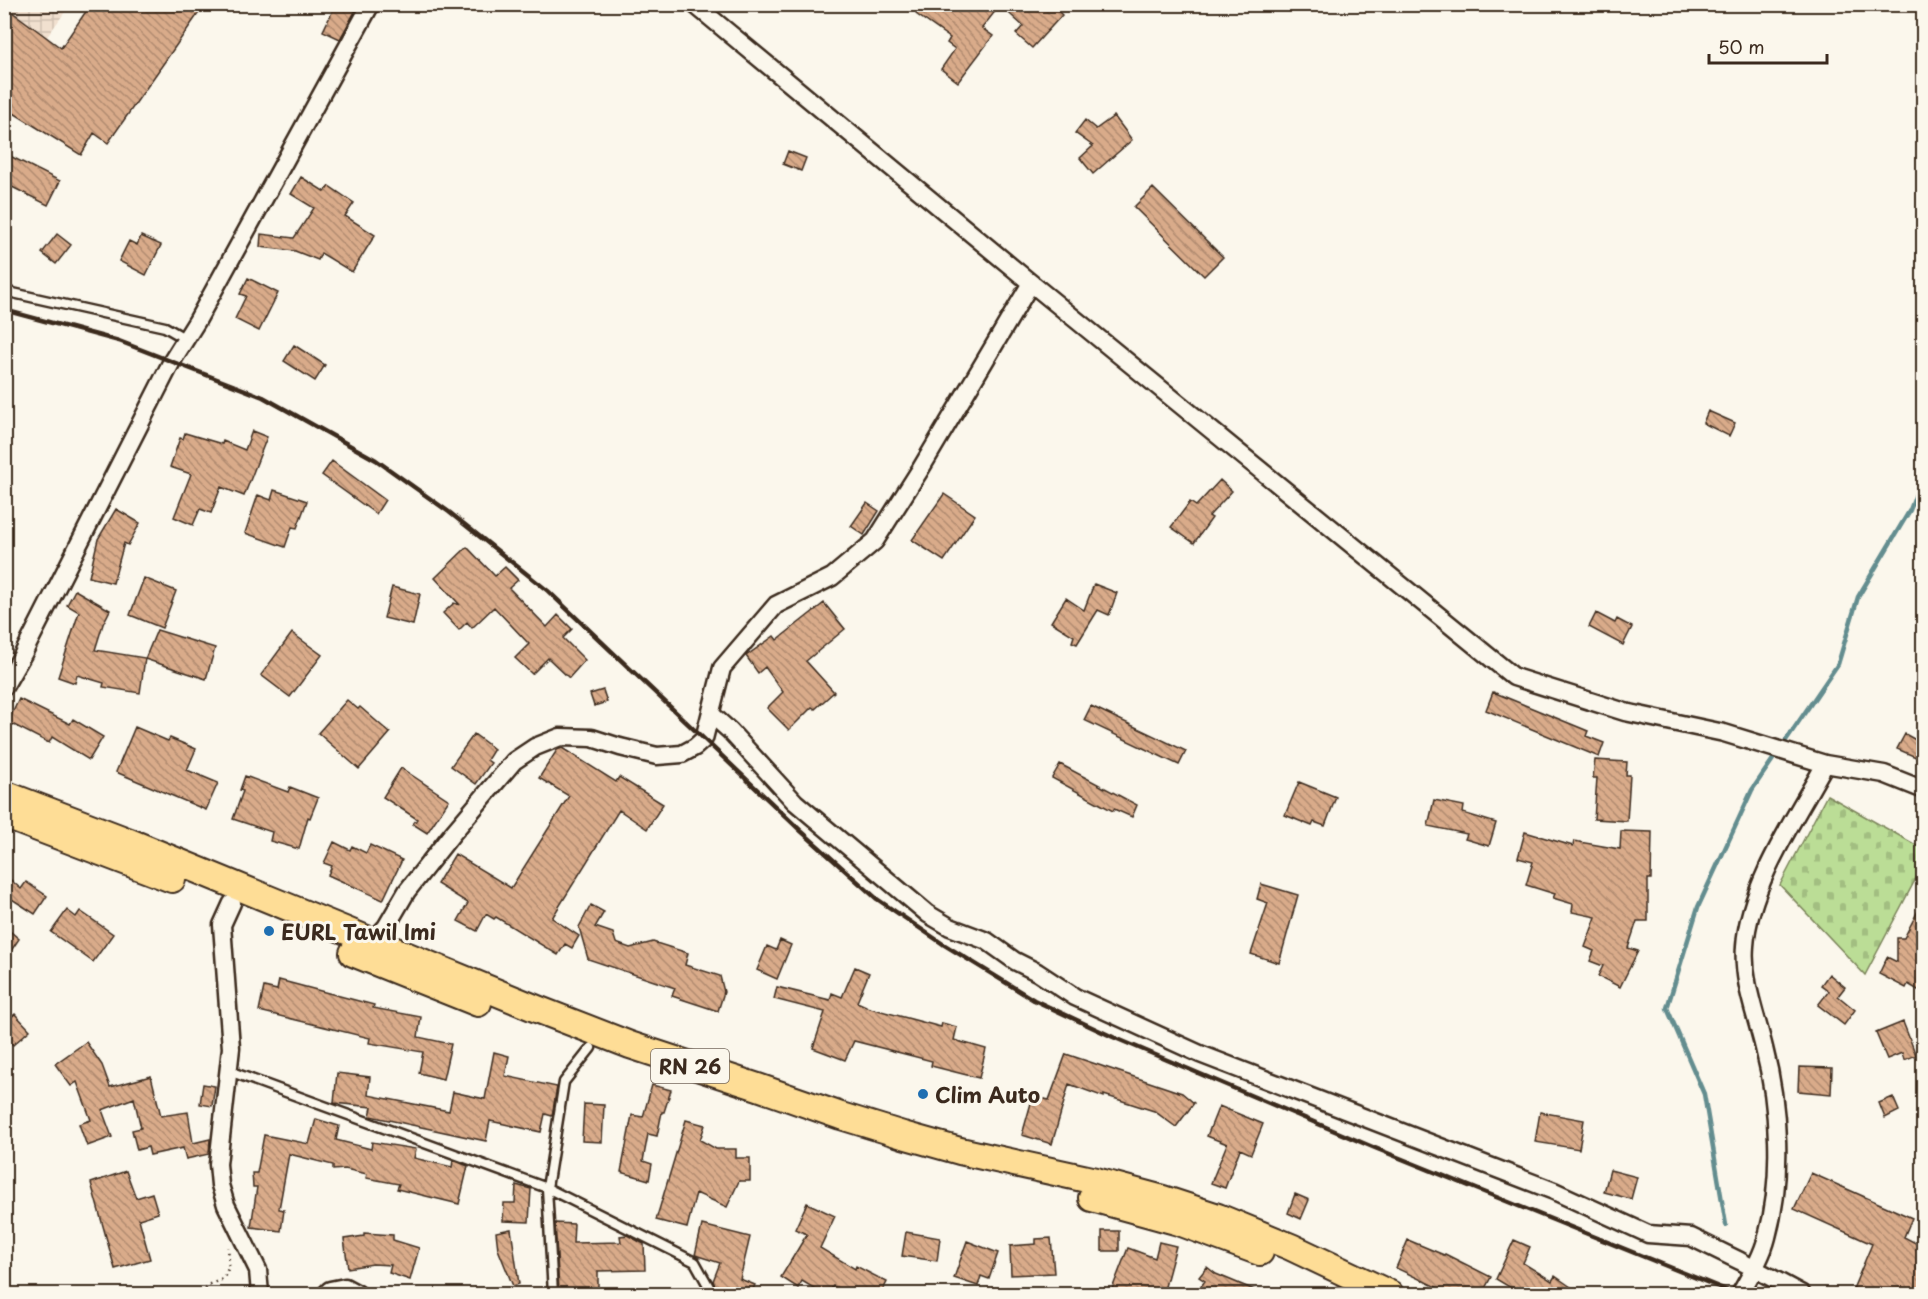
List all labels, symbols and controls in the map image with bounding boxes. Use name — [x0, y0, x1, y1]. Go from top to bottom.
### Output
scale bar — [1709, 27, 1828, 65]
text: 50 m — [1718, 33, 1765, 60]
place label: EURL Tawil Imi — [281, 915, 436, 947]
marker: EURL Tawil Imi — [262, 924, 276, 938]
road number: RN 26 — [651, 1049, 729, 1083]
place label: Clim Auto — [935, 1078, 1040, 1110]
marker: Clim Auto — [916, 1087, 930, 1101]

